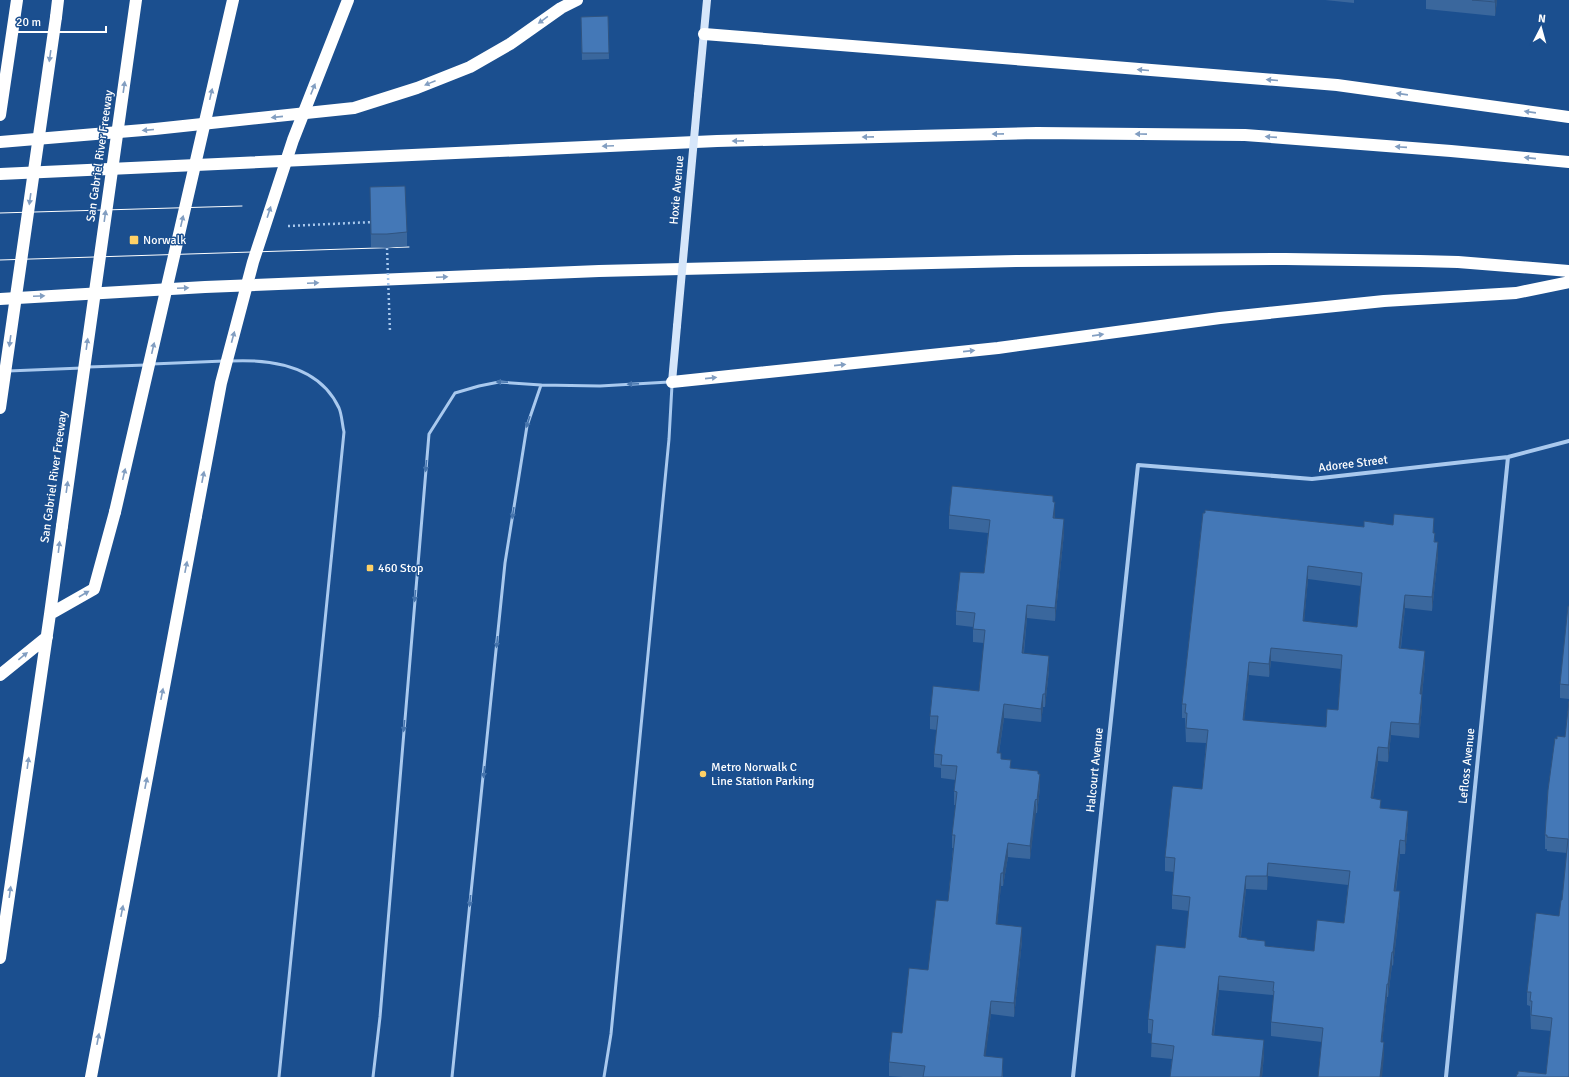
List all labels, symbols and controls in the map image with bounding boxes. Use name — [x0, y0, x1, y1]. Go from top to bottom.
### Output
scale bar — [10, 8, 106, 34]
north arrow — [1521, 8, 1561, 48]
text: N — [1538, 12, 1546, 25]
text: 20 m — [16, 15, 41, 30]
one-way arrow — [538, 16, 549, 24]
one-way arrow — [47, 50, 53, 62]
one-way arrow — [1137, 66, 1149, 73]
one-way arrow — [1266, 77, 1278, 84]
one-way arrow — [425, 80, 436, 86]
one-way arrow — [121, 81, 127, 93]
one-way arrow — [310, 83, 316, 95]
one-way arrow — [209, 88, 215, 100]
street label: San Gabriel River Freeway — [83, 89, 117, 223]
one-way arrow — [1396, 91, 1408, 97]
one-way arrow — [1524, 109, 1536, 115]
one-way arrow — [271, 113, 283, 120]
one-way arrow — [142, 127, 154, 134]
one-way arrow — [991, 131, 1004, 137]
one-way arrow — [1134, 131, 1147, 137]
one-way arrow — [861, 134, 874, 140]
one-way arrow — [1265, 134, 1277, 141]
one-way arrow — [732, 137, 744, 144]
one-way arrow — [602, 143, 614, 150]
one-way arrow — [1395, 143, 1407, 150]
street label: Hoxie Avenue — [667, 155, 687, 225]
one-way arrow — [1524, 155, 1536, 162]
one-way arrow — [27, 192, 33, 205]
one-way arrow — [267, 205, 273, 217]
one-way arrow — [102, 210, 109, 222]
one-way arrow — [179, 215, 185, 227]
place label: Norwalk — [143, 233, 186, 248]
marker: Norwalk — [128, 234, 140, 246]
one-way arrow — [436, 274, 448, 281]
one-way arrow — [307, 279, 319, 286]
one-way arrow — [177, 285, 189, 292]
one-way arrow — [33, 293, 45, 300]
one-way arrow — [231, 330, 237, 343]
one-way arrow — [1092, 332, 1104, 338]
one-way arrow — [7, 335, 13, 347]
one-way arrow — [84, 338, 90, 350]
one-way arrow — [150, 342, 156, 354]
one-way arrow — [963, 348, 975, 354]
one-way arrow — [834, 362, 846, 368]
one-way arrow — [705, 375, 717, 382]
one-way arrow — [496, 379, 508, 386]
one-way arrow — [627, 381, 639, 388]
street label: San Gabriel River Freeway — [37, 410, 71, 544]
one-way arrow — [525, 416, 531, 428]
street label: Adoree Street — [1317, 452, 1389, 476]
one-way arrow — [423, 460, 430, 472]
one-way arrow — [121, 468, 127, 481]
one-way arrow — [200, 471, 206, 483]
one-way arrow — [64, 481, 70, 493]
one-way arrow — [510, 507, 516, 519]
one-way arrow — [56, 541, 62, 553]
one-way arrow — [183, 561, 189, 573]
place label: 460 Stop — [378, 561, 423, 576]
marker: 460 Stop — [365, 563, 375, 573]
one-way arrow — [412, 590, 419, 602]
one-way arrow — [78, 591, 90, 598]
one-way arrow — [494, 636, 500, 648]
one-way arrow — [18, 651, 29, 660]
one-way arrow — [159, 688, 165, 701]
one-way arrow — [401, 720, 408, 732]
street label: Halcourt Avenue — [1083, 727, 1107, 813]
street label: Lefloss Avenue — [1456, 727, 1478, 805]
one-way arrow — [25, 757, 31, 769]
place label: Metro Norwalk C Line Station Parking — [711, 760, 814, 789]
one-way arrow — [480, 765, 487, 778]
marker: Metro Norwalk C Line Station Parking — [698, 769, 708, 779]
one-way arrow — [143, 777, 149, 789]
one-way arrow — [7, 886, 13, 898]
one-way arrow — [467, 895, 474, 907]
one-way arrow — [119, 905, 125, 917]
one-way arrow — [95, 1033, 101, 1045]

